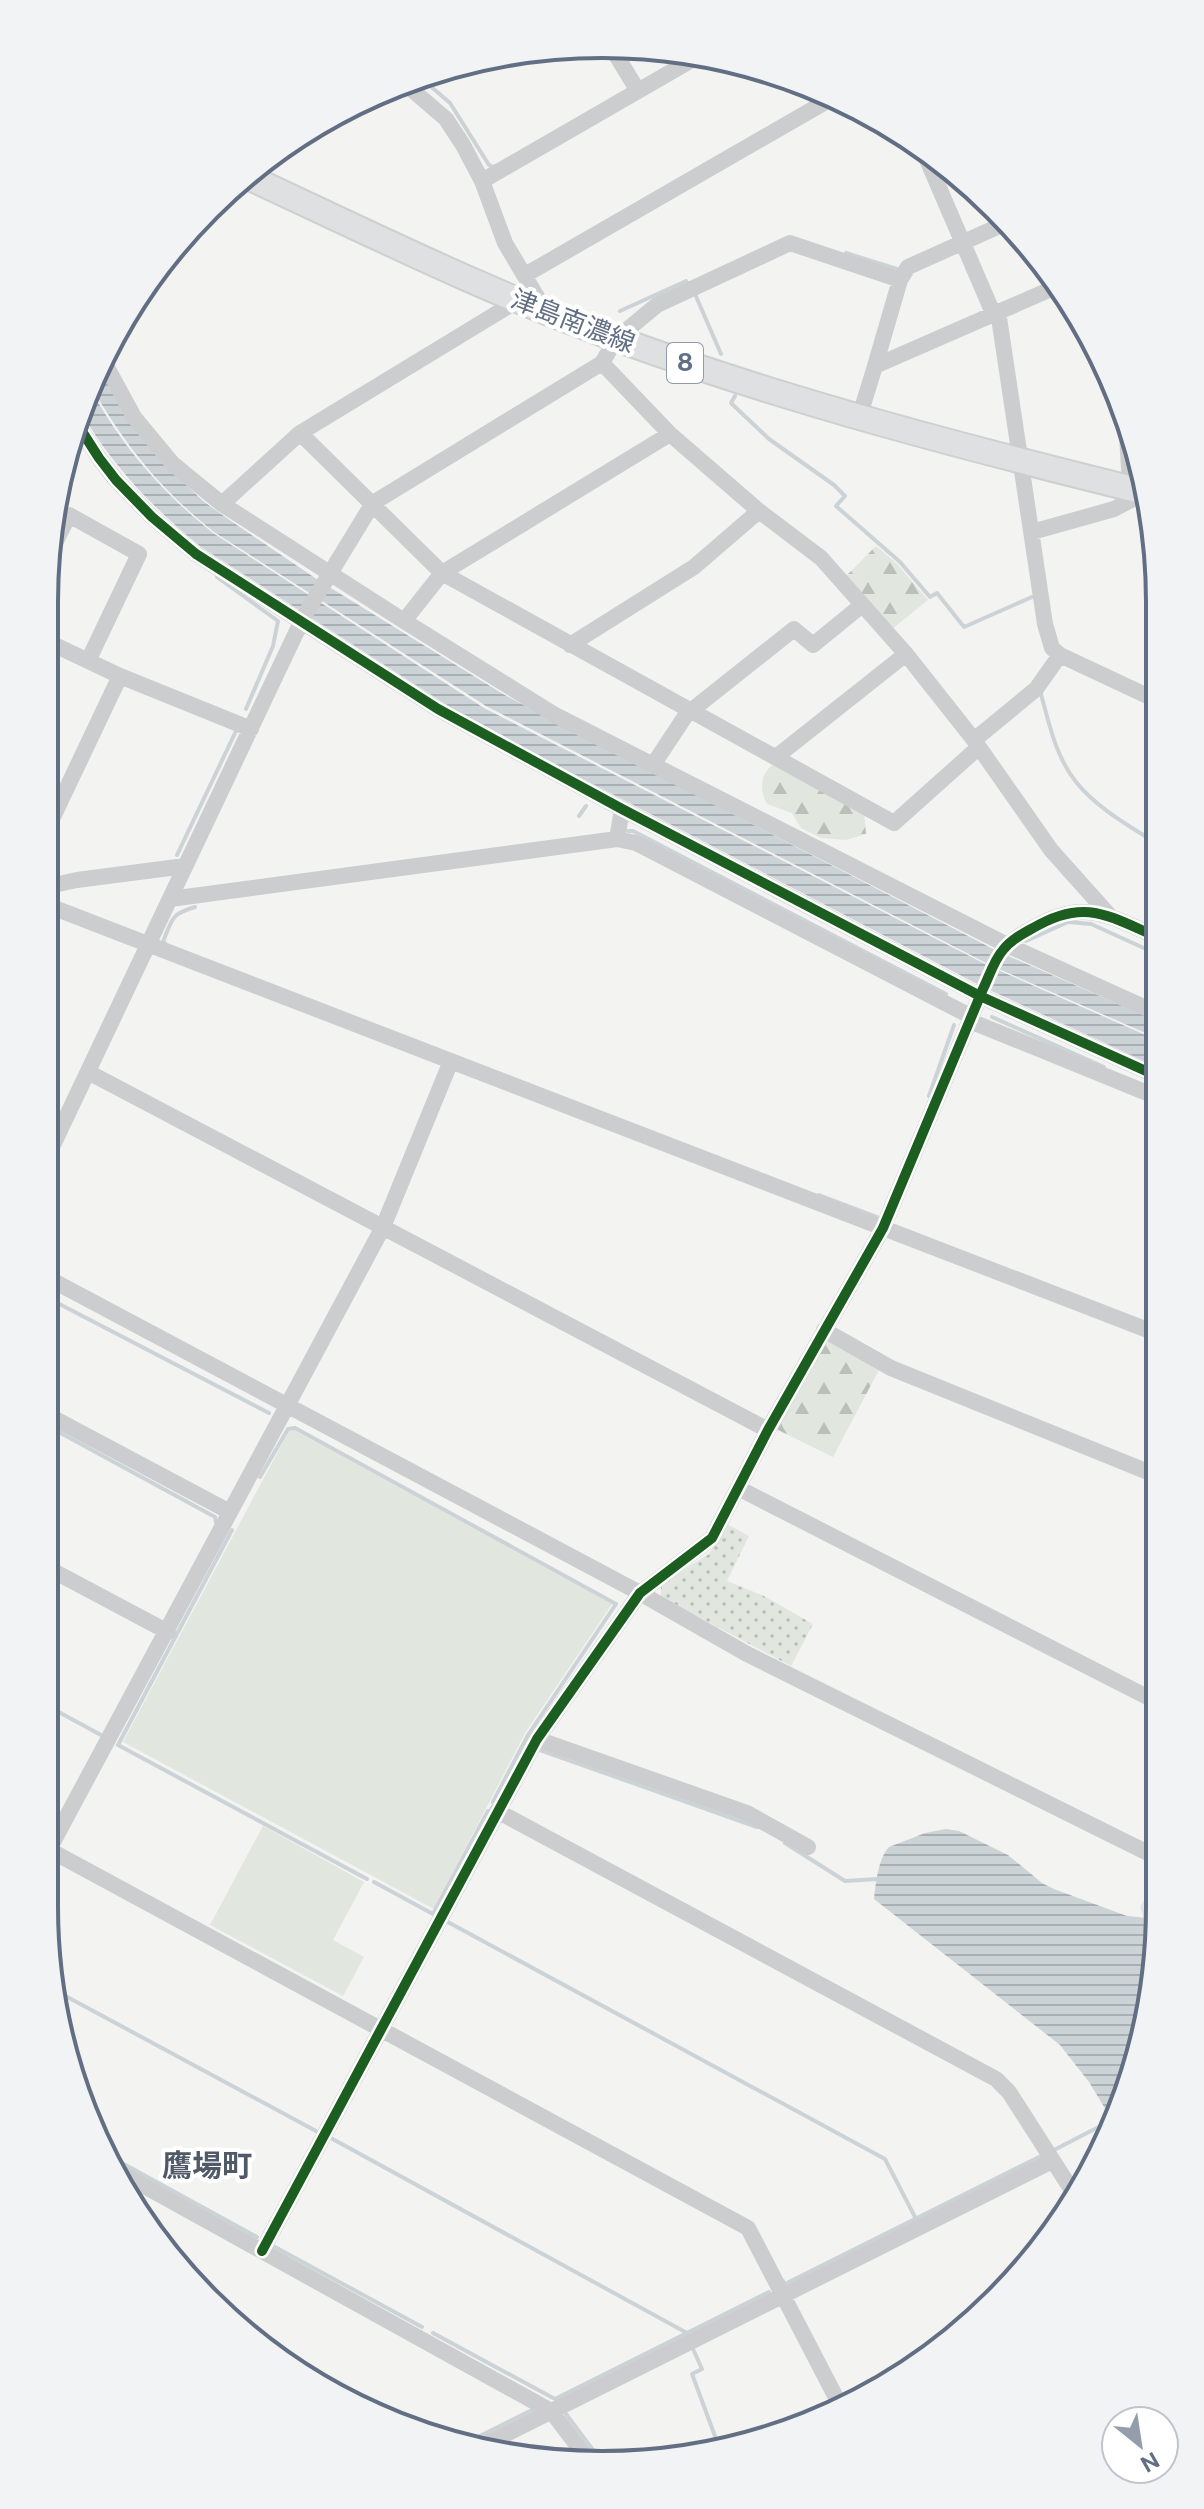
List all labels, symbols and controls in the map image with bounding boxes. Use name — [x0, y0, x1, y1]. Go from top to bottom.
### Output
street label: 津島南濃線 — [507, 283, 639, 358]
road number: 8 — [667, 343, 703, 383]
district label: 鷹場町 — [162, 2147, 252, 2183]
north arrow — [1100, 2405, 1180, 2485]
text: N — [1136, 2447, 1164, 2478]

